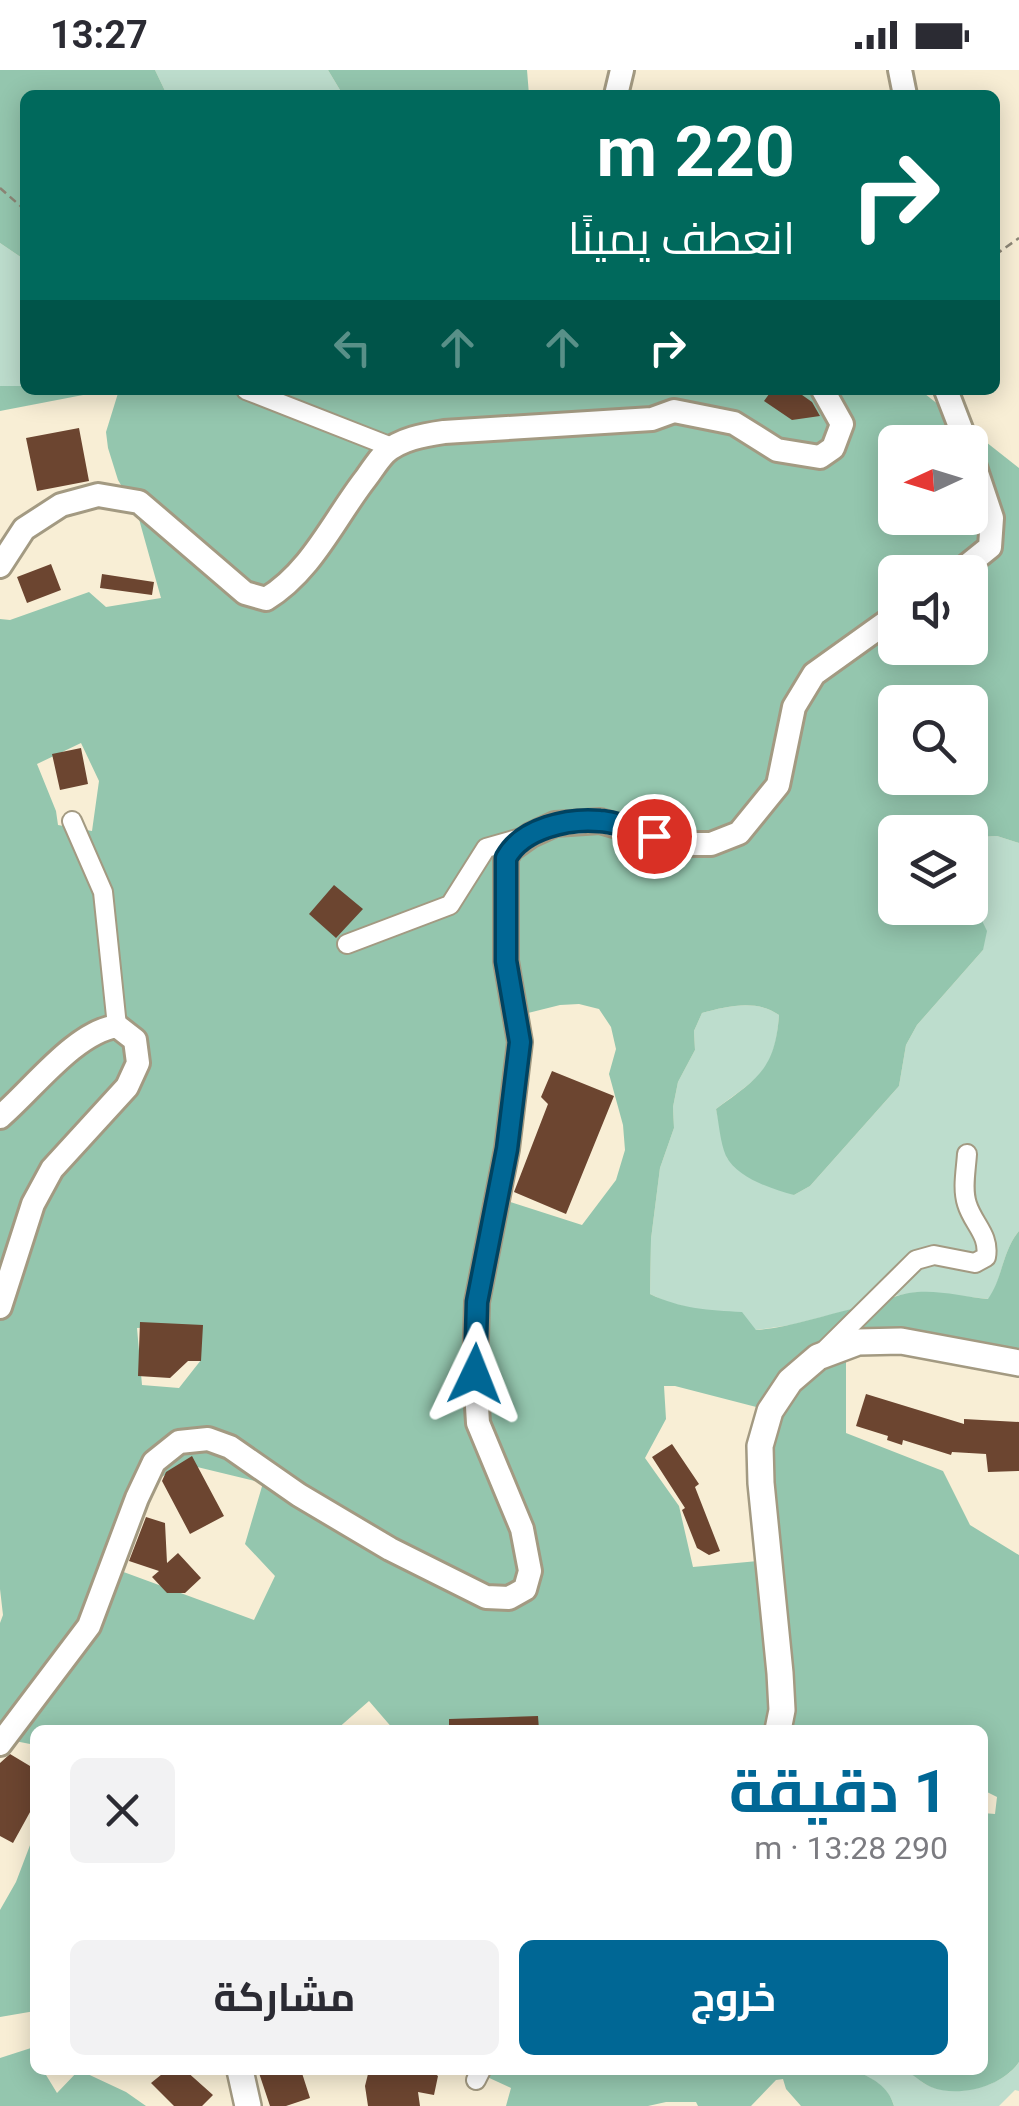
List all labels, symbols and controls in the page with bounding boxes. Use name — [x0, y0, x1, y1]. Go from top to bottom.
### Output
text: 13:27 — [50, 13, 148, 57]
text: 220 m — [596, 111, 795, 193]
icon: right — [830, 130, 960, 260]
text: انعطف يمينًا — [568, 212, 795, 265]
icon: left — [325, 320, 380, 375]
icon: ahead — [430, 320, 485, 375]
icon: ahead — [535, 320, 590, 375]
icon: right — [640, 320, 695, 375]
north arrow — [878, 425, 988, 535]
map controls — [878, 425, 988, 925]
button: sound — [878, 555, 988, 665]
button: search — [878, 685, 988, 795]
pin — [612, 794, 697, 879]
icon: arrive — [627, 809, 682, 864]
button: layers — [878, 815, 988, 925]
position arrow — [423, 1322, 527, 1426]
text: 1 دقيقة — [729, 1756, 948, 1827]
button: close — [70, 1758, 175, 1863]
text: 290 m · 13:28 — [754, 1829, 948, 1867]
button: مشاركة — [70, 1940, 499, 2055]
button: خروج — [519, 1940, 948, 2055]

